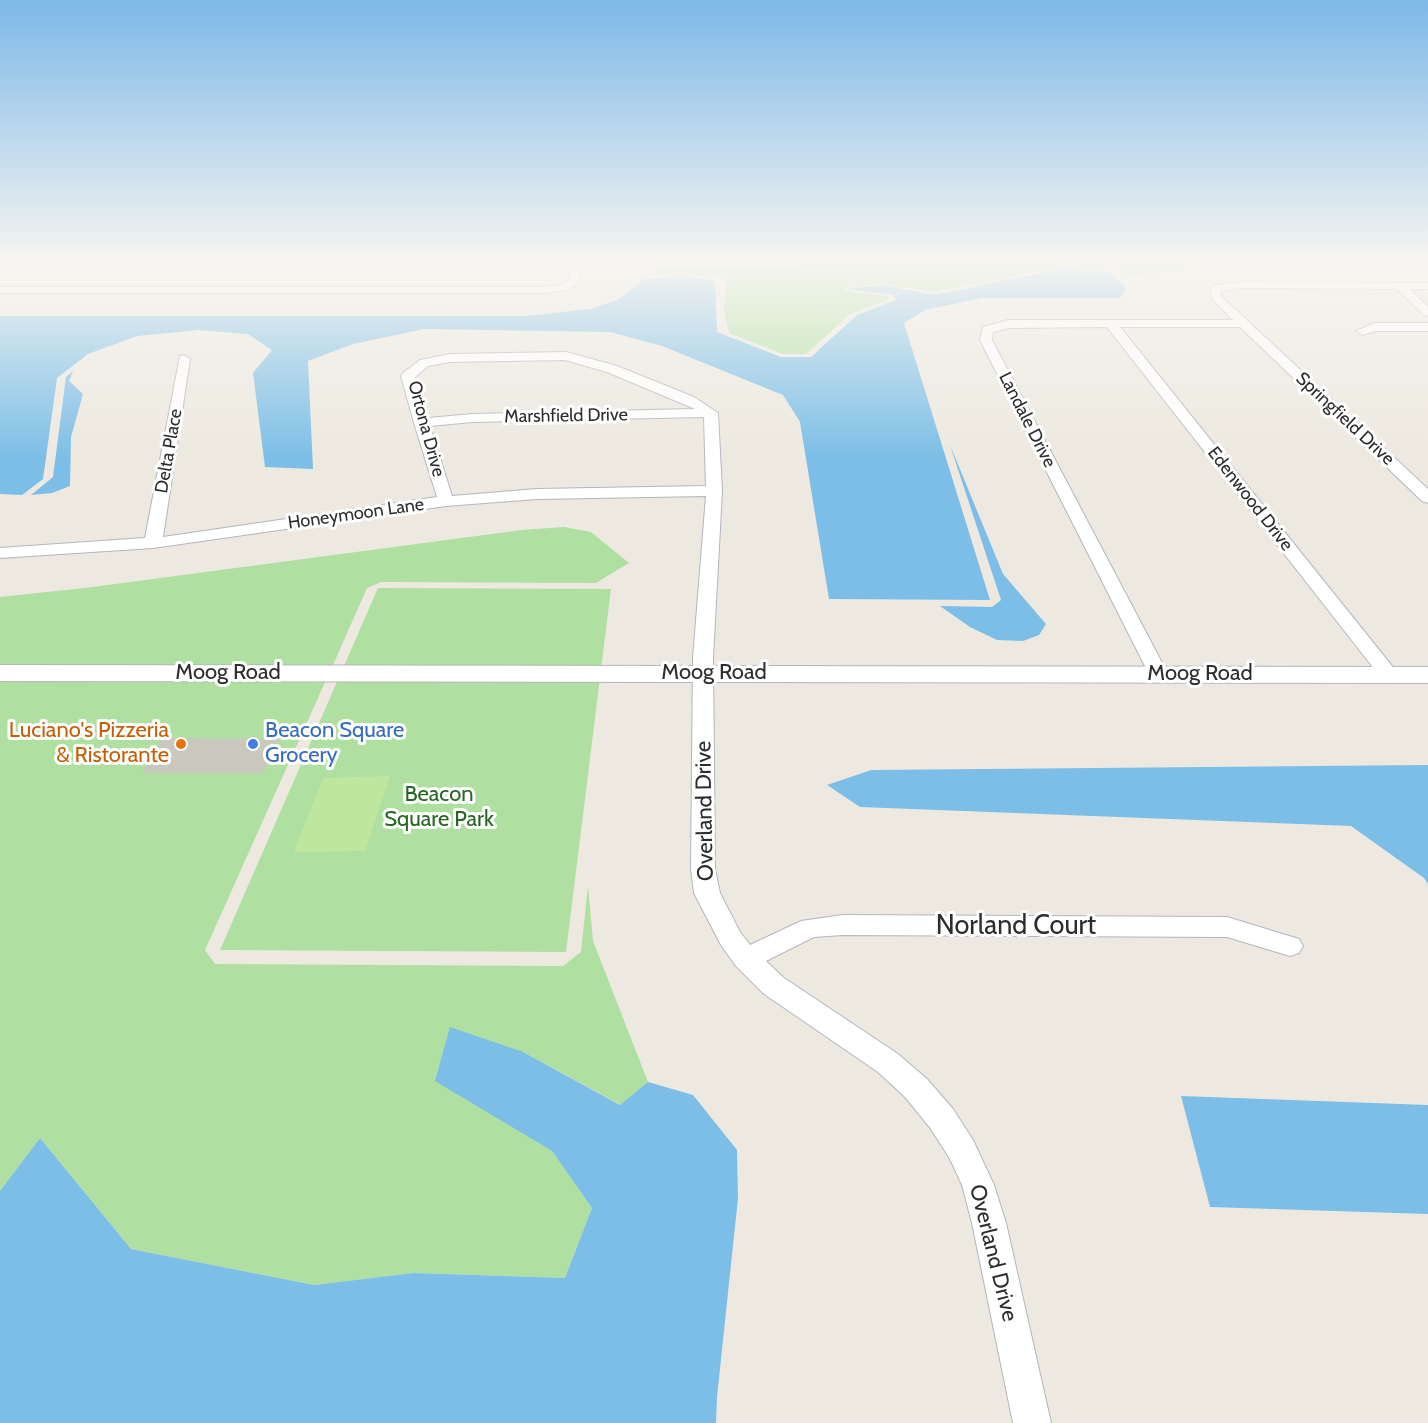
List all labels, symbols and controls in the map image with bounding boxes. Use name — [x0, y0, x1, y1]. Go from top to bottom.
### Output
street label: Springfield Drive — [1291, 368, 1399, 470]
street label: Landale Drive — [994, 369, 1060, 471]
street label: Ortona Drive — [403, 379, 449, 479]
street label: Marshfield Drive — [504, 404, 628, 428]
street label: Delta Place — [151, 407, 187, 495]
street label: Edenwood Drive — [1203, 443, 1297, 555]
street label: Honeymoon Lane — [287, 494, 425, 534]
street label: Moog Road — [175, 660, 281, 686]
street label: Moog Road — [661, 660, 767, 686]
street label: Moog Road — [1147, 661, 1253, 687]
place label: Luciano's Pizzeria & Ristorante — [9, 718, 169, 770]
place label: Beacon Square Grocery — [265, 718, 404, 770]
marker: Luciano's Pizzeria & Ristorante — [174, 737, 188, 751]
marker: Beacon Square Grocery — [246, 737, 260, 751]
street label: Overland Drive — [691, 741, 719, 881]
park label: Beacon Square Park — [384, 782, 494, 834]
street label: Norland Court — [936, 910, 1096, 942]
street label: Overland Drive — [963, 1182, 1023, 1324]

